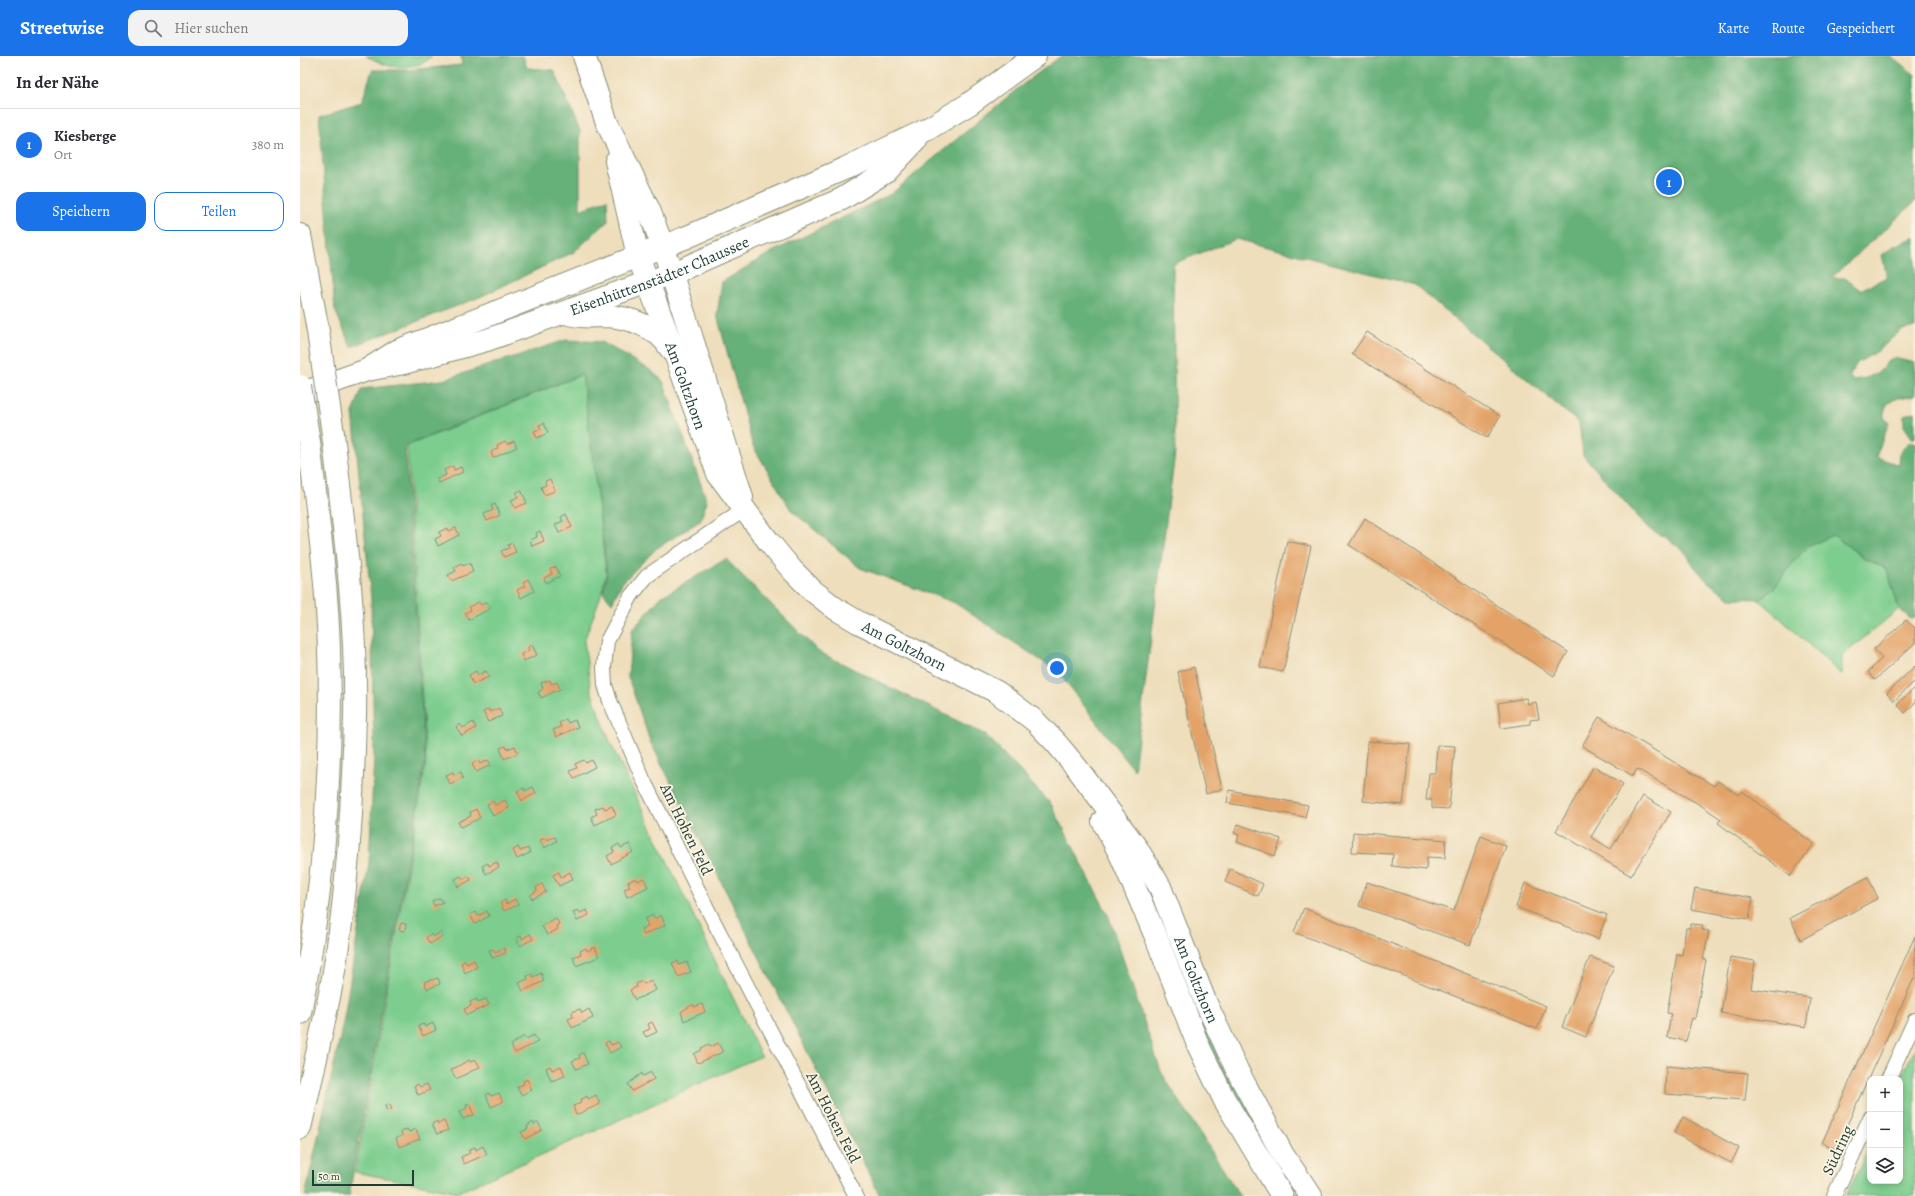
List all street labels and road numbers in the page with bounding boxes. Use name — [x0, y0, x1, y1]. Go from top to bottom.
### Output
street label: Eisenhüttenstädter Chaussee — [567, 231, 753, 321]
street label: Am Goltzhorn — [659, 338, 711, 433]
street label: Am Goltzhorn — [857, 615, 950, 677]
street label: Am Hohen Feld — [654, 779, 718, 880]
street label: Am Goltzhorn — [1168, 932, 1224, 1027]
street label: Am Hohen Feld — [800, 1067, 866, 1167]
street label: Südring — [1817, 1122, 1859, 1179]

